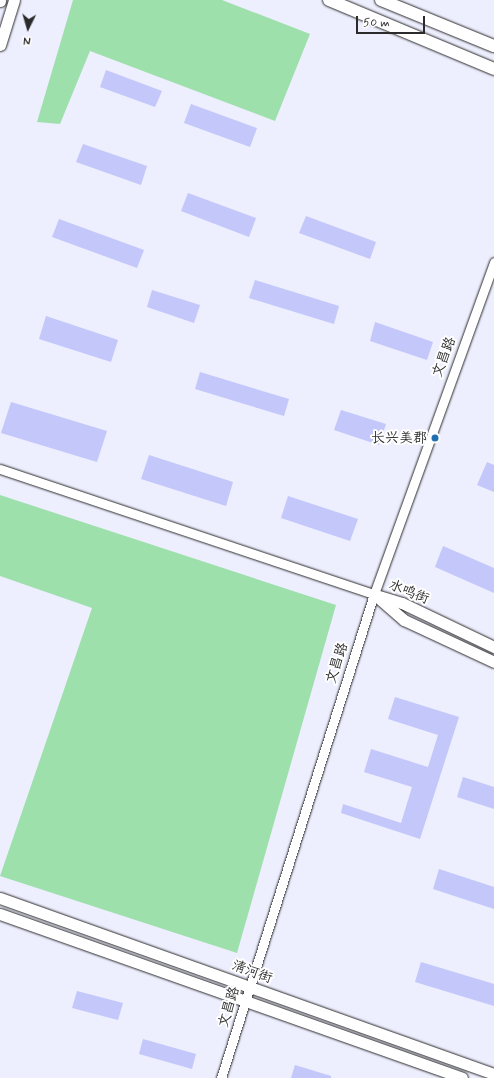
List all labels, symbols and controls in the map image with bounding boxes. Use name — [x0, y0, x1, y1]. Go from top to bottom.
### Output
north arrow — [8, 8, 48, 48]
scale bar — [358, 8, 427, 34]
text: 50 m — [363, 15, 390, 31]
text: N — [23, 33, 31, 47]
street label: 文昌路 — [429, 334, 459, 380]
place label: 长兴美郡 — [371, 430, 427, 446]
marker: 长兴美郡 — [430, 433, 440, 443]
street label: 水鸣街 — [386, 576, 432, 608]
street label: 文昌路 — [323, 640, 351, 686]
street label: 清河街 — [229, 957, 275, 987]
street label: 文昌路 — [215, 984, 243, 1030]

